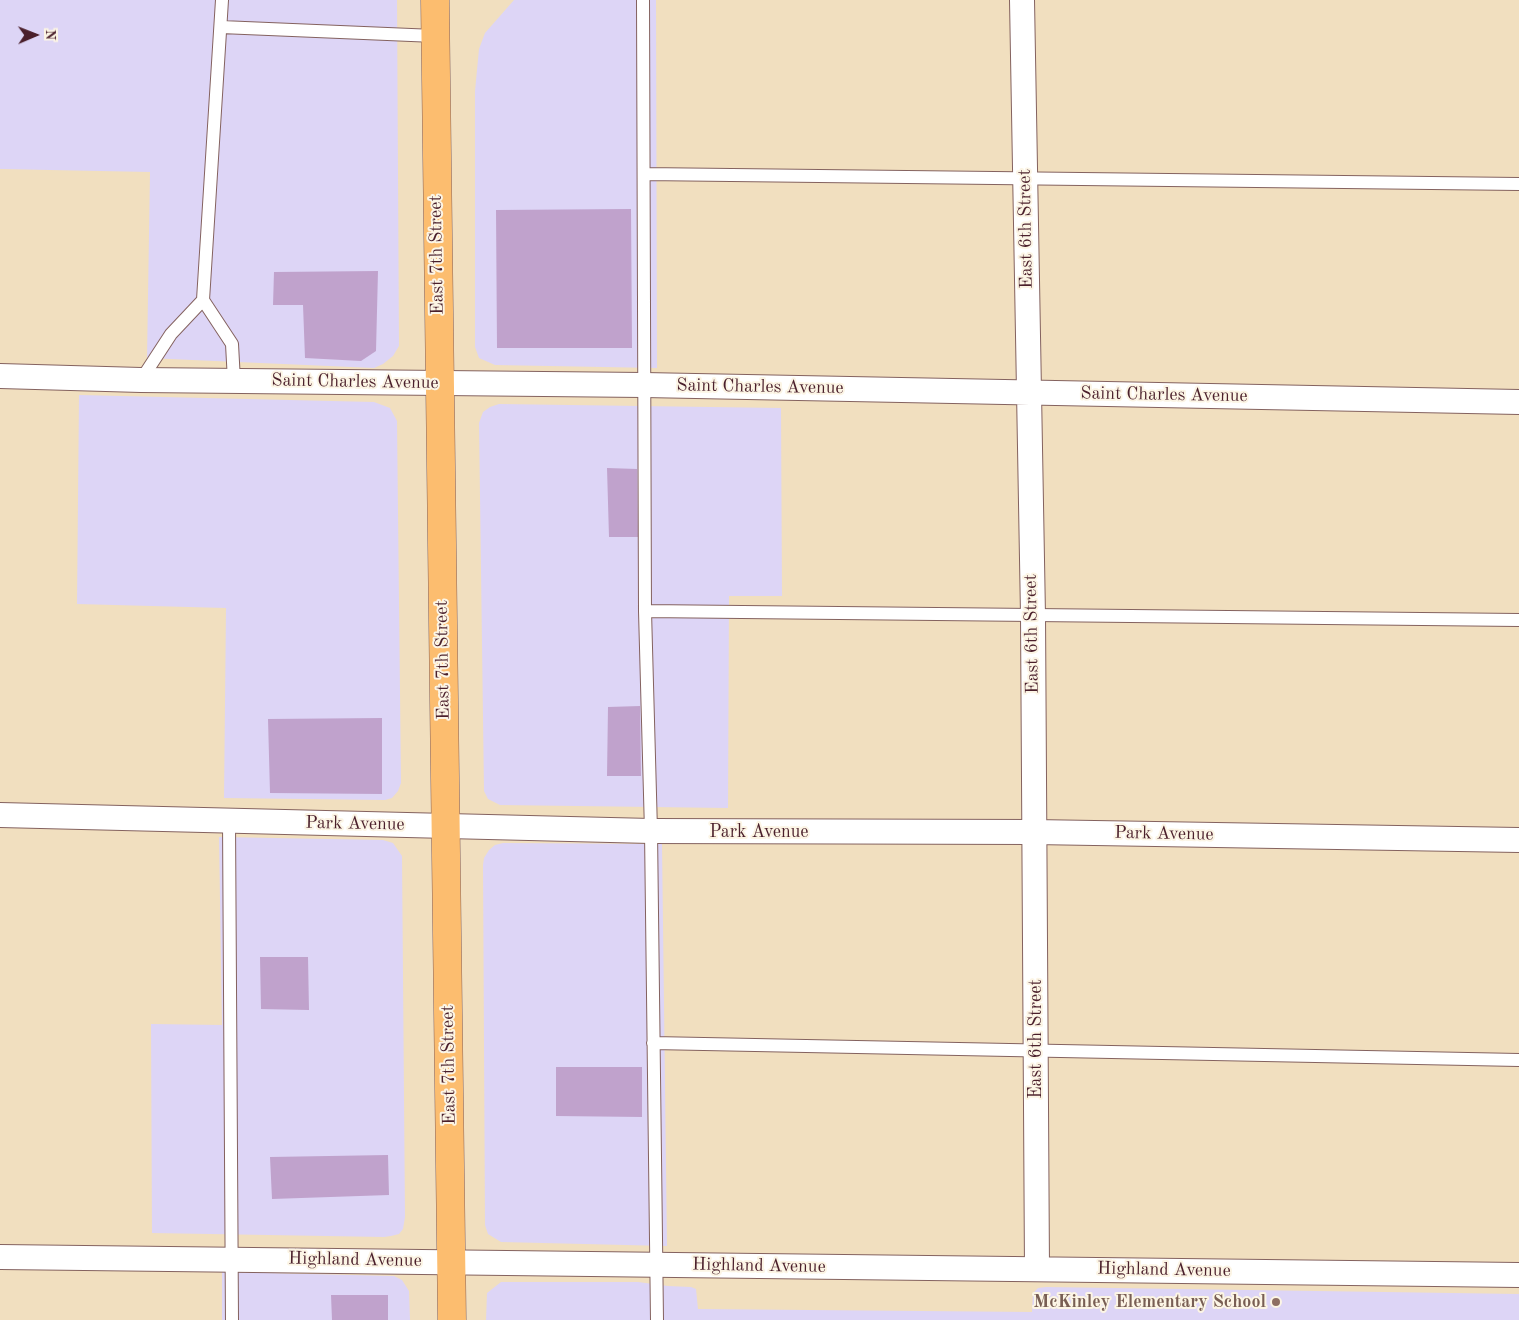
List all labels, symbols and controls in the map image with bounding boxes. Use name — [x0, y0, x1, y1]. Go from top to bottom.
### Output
north arrow — [10, 10, 60, 60]
text: N — [43, 29, 57, 40]
street label: East 6th Street — [1014, 169, 1038, 289]
street label: East 7th Street — [425, 195, 449, 315]
street label: Saint Charles Avenue — [271, 370, 439, 394]
street label: Saint Charles Avenue — [676, 375, 844, 399]
street label: Saint Charles Avenue — [1080, 383, 1248, 407]
street label: East 6th Street — [1020, 574, 1044, 694]
street label: East 7th Street — [431, 600, 455, 720]
street label: Park Avenue — [305, 812, 405, 836]
street label: Park Avenue — [709, 821, 809, 843]
street label: Park Avenue — [1114, 822, 1214, 846]
street label: East 6th Street — [1025, 979, 1047, 1099]
street label: East 7th Street — [437, 1005, 461, 1125]
street label: Highland Avenue — [288, 1248, 422, 1272]
street label: Highland Avenue — [692, 1254, 826, 1278]
street label: Highland Avenue — [1097, 1258, 1231, 1282]
place label: McKinley Elementary School — [1033, 1291, 1266, 1313]
marker: McKinley Elementary School — [1270, 1296, 1282, 1308]

